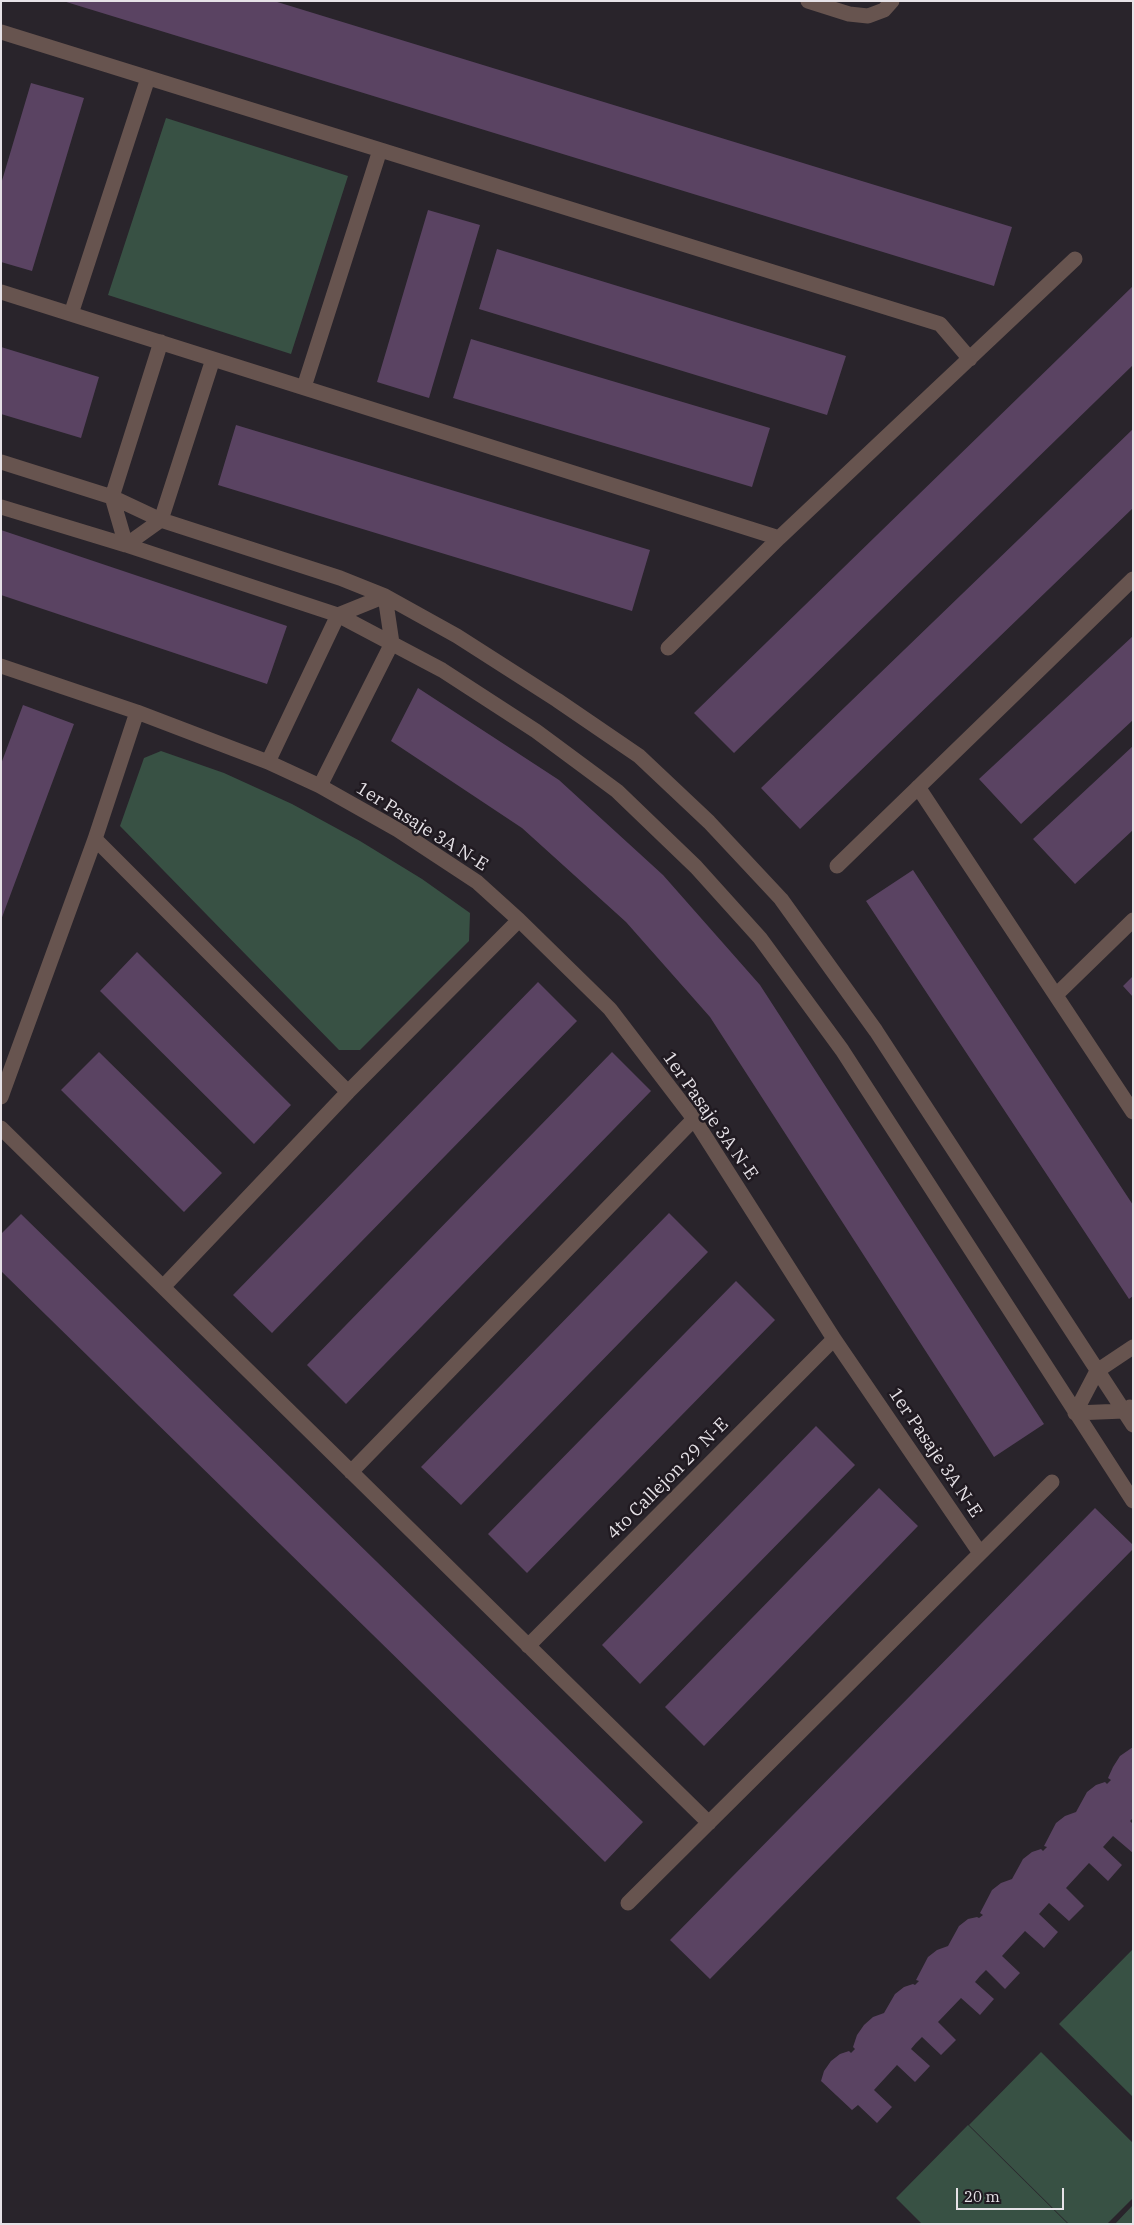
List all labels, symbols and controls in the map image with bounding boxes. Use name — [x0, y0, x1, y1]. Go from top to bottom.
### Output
street label: 1er Pasaje 3A N-E — [352, 778, 492, 876]
street label: 1er Pasaje 3A N-E — [658, 1048, 762, 1184]
street label: 1er Pasaje 3A N-E — [884, 1384, 986, 1522]
street label: 4to Callejon 29 N-E — [603, 1414, 733, 1544]
scale bar — [959, 2178, 1066, 2210]
text: 20 m — [964, 2187, 1000, 2206]

